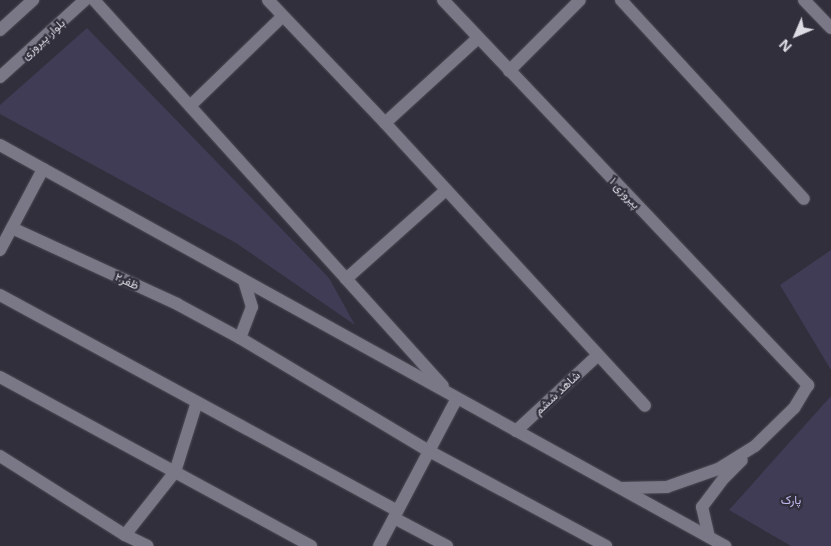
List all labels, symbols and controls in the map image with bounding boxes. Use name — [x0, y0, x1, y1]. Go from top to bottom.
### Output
north arrow — [771, 10, 821, 60]
street label: بلوار پیروزی — [18, 16, 68, 62]
text: N — [774, 35, 796, 57]
street label: پیروزی ۱ — [607, 174, 643, 212]
street label: ظفر۲ — [113, 269, 141, 293]
street label: شاهد ششم — [531, 368, 583, 418]
park label: پارک — [781, 493, 801, 507]

